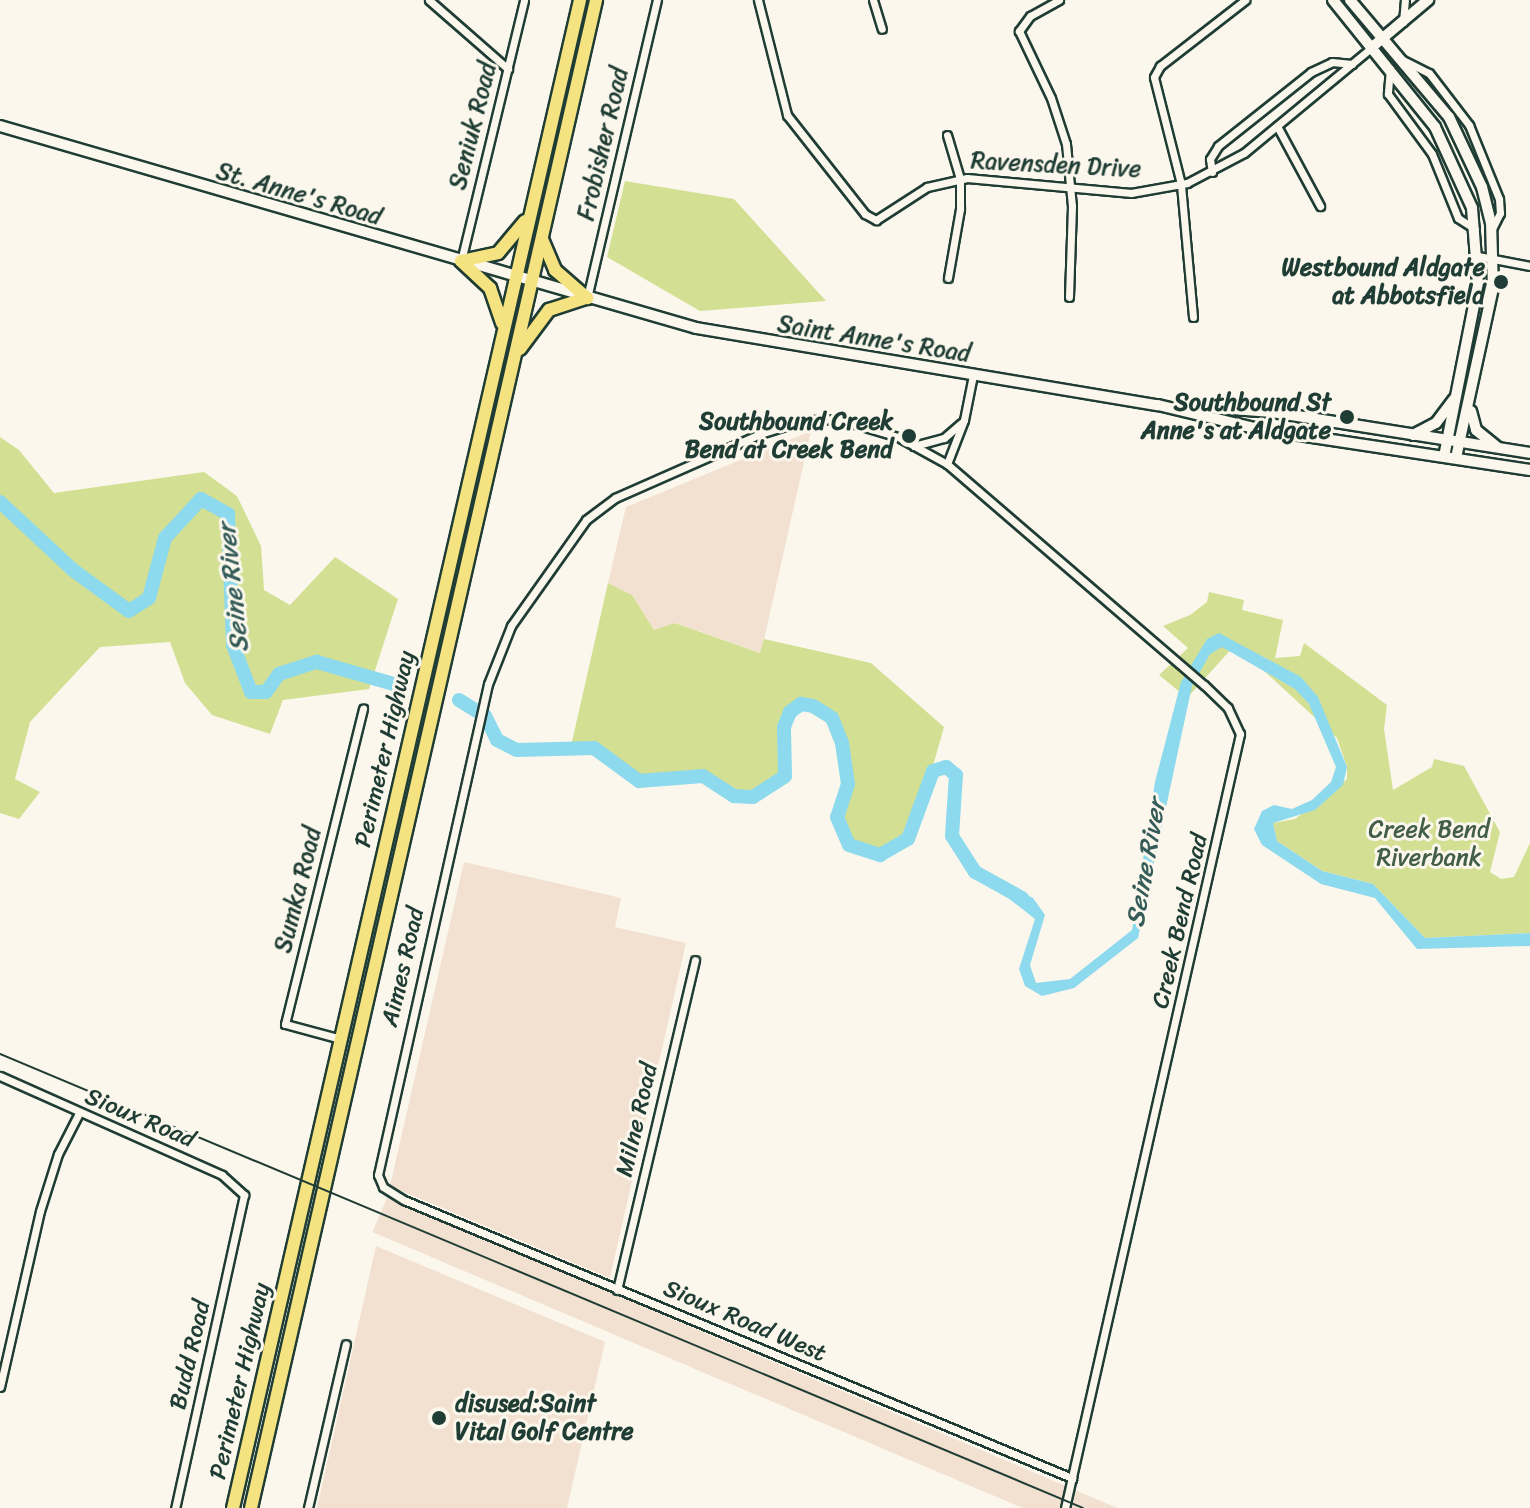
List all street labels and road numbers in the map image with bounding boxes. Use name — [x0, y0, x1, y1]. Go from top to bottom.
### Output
street label: Seniuk Road — [443, 59, 503, 193]
street label: Frobisher Road — [571, 65, 635, 223]
street label: Ravensden Drive — [970, 146, 1142, 184]
street label: St. Anne's Road — [214, 157, 384, 231]
street label: Saint Anne's Road — [776, 310, 972, 368]
street label: Perimeter Highway — [348, 648, 422, 850]
street label: Sumka Road — [268, 824, 328, 956]
street label: Creek Bend Road — [1146, 830, 1214, 1012]
street label: Aimes Road — [375, 904, 431, 1030]
street label: Milne Road — [610, 1060, 664, 1180]
street label: Sioux Road — [81, 1082, 199, 1154]
street label: Sioux Road West — [659, 1273, 831, 1369]
street label: Perimeter Highway — [203, 1280, 277, 1482]
street label: Budd Road — [163, 1298, 217, 1412]

